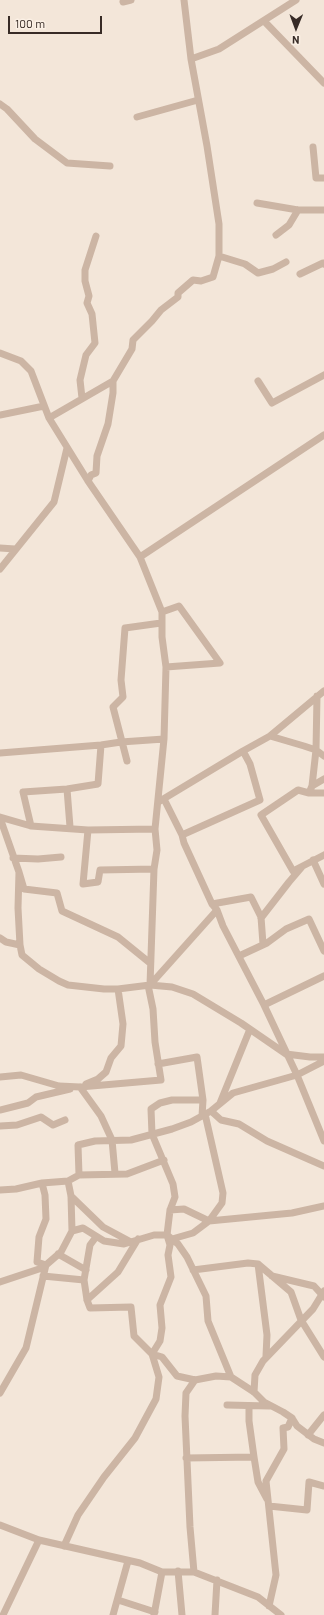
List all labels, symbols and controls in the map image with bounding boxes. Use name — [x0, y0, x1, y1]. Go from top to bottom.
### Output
scale bar — [10, 8, 104, 34]
north arrow — [276, 8, 316, 48]
text: 100 m — [15, 16, 45, 30]
text: N — [292, 34, 300, 47]

